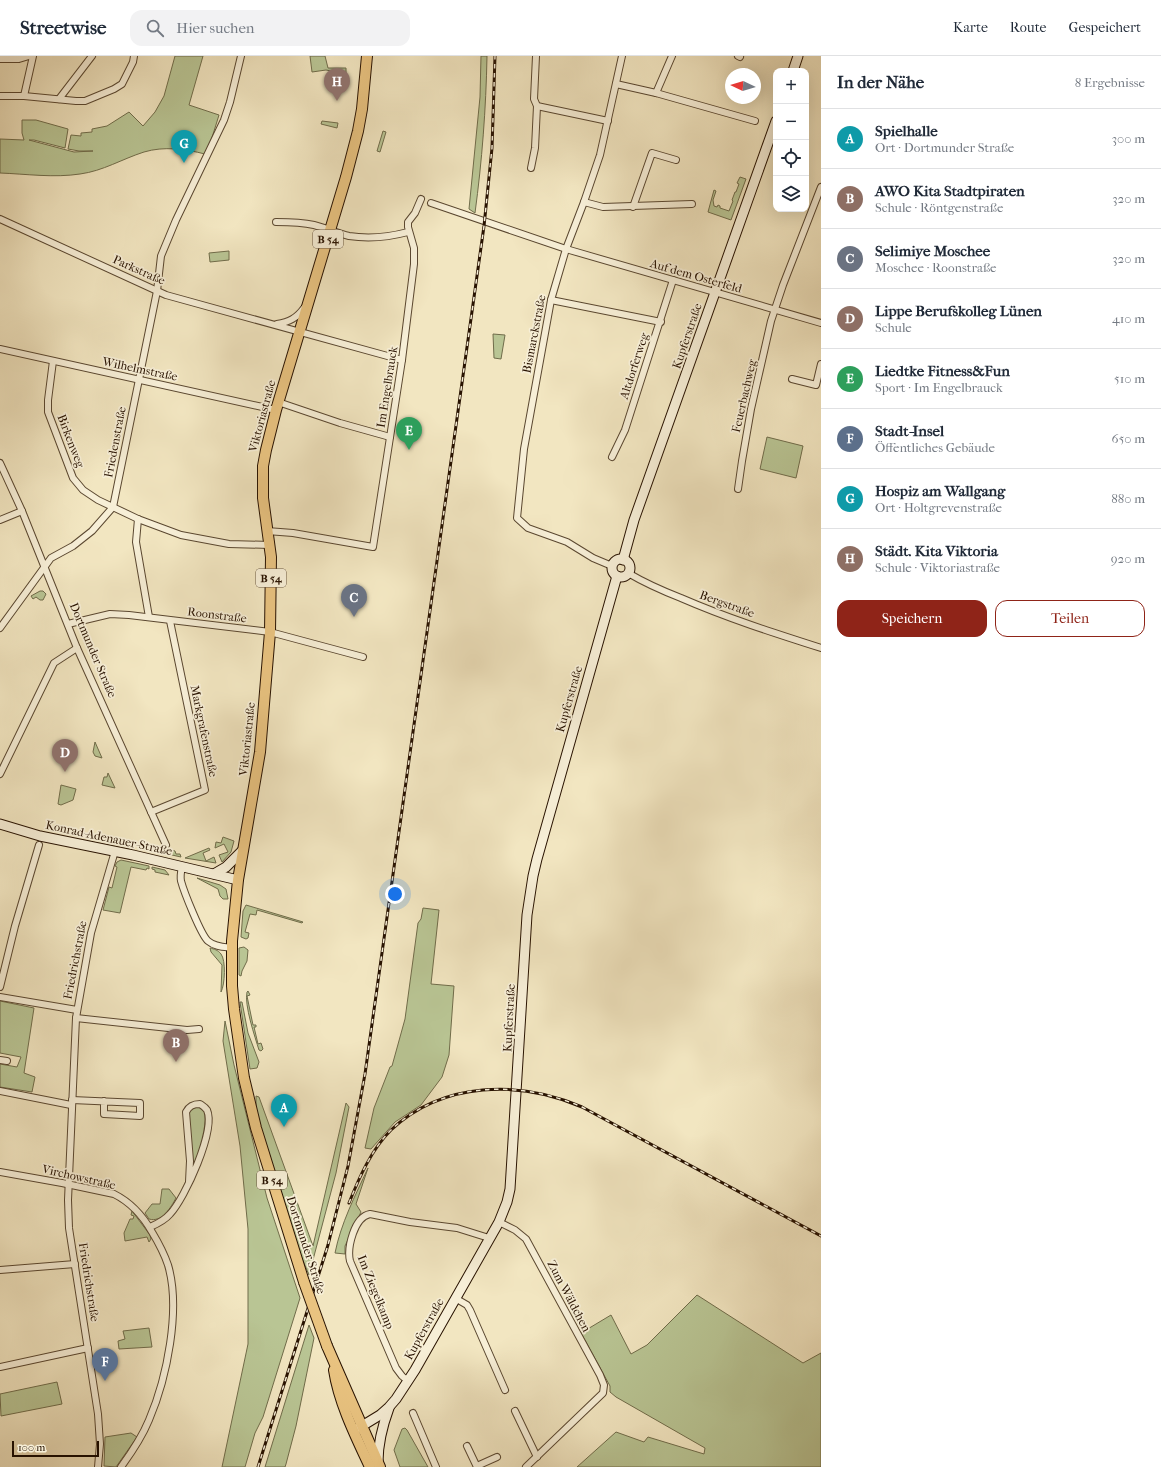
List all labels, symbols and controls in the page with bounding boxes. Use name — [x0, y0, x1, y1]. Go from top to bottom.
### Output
search box — [130, 10, 410, 46]
text: Streetwise — [20, 17, 106, 39]
icon: search — [144, 17, 166, 39]
text: Hier suchen — [176, 19, 255, 37]
text: Karte — [953, 19, 988, 36]
text: Route — [1010, 19, 1047, 36]
text: Gespeichert — [1069, 19, 1141, 36]
pin: H — [324, 68, 350, 101]
north arrow — [725, 68, 761, 104]
map controls — [773, 68, 809, 212]
button: + — [773, 68, 809, 104]
text: In der Nähe — [837, 72, 924, 92]
text: 8 Ergebnisse — [1075, 75, 1145, 90]
button: − — [773, 104, 809, 140]
text: Spielhalle — [875, 122, 938, 140]
pin: G — [171, 130, 197, 163]
text: A — [846, 131, 854, 146]
text: 300 m — [1112, 131, 1145, 146]
button: locate — [773, 140, 809, 176]
text: Ort · Dortmunder Straße — [875, 140, 1014, 155]
button: layers — [773, 176, 809, 212]
text: AWO Kita Stadtpiraten — [875, 182, 1025, 200]
text: B — [846, 191, 854, 206]
text: 320 m — [1112, 191, 1145, 206]
text: Schule · Röntgenstraße — [875, 200, 1003, 215]
road number: B 54 — [313, 230, 343, 248]
text: Selimiye Moschee — [875, 242, 990, 260]
text: C — [846, 251, 854, 266]
text: 320 m — [1112, 251, 1145, 266]
street label: Parkstraße — [111, 252, 167, 288]
street label: Auf dem Osterfeld — [648, 256, 744, 296]
text: Moschee · Roonstraße — [875, 260, 997, 275]
street label: Bismarckstraße — [520, 294, 548, 374]
street label: Kupferstraße — [669, 301, 705, 371]
text: Lippe Berufskolleg Lünen — [875, 302, 1042, 320]
text: D — [845, 311, 855, 326]
text: 410 m — [1112, 311, 1145, 326]
text: Schule — [875, 320, 912, 335]
street label: Altdorferweg — [616, 331, 651, 402]
street label: Im Engelbrauck — [374, 345, 400, 429]
street label: Wilhelmstraße — [100, 354, 179, 384]
street label: Feuerbachweg — [729, 357, 759, 434]
text: Liedtke Fitness&Fun — [875, 362, 1010, 380]
text: E — [846, 371, 854, 386]
text: 510 m — [1114, 371, 1145, 386]
street label: Viktoriastraße — [245, 378, 278, 454]
text: Sport · Im Engelbrauck — [875, 380, 1003, 395]
street label: Friedenstraße — [101, 405, 129, 479]
street label: Birkenweg — [54, 412, 88, 470]
pin: E — [396, 417, 422, 450]
text: Stadt-Insel — [875, 422, 944, 440]
text: F — [847, 431, 853, 446]
text: 650 m — [1112, 431, 1145, 446]
text: Öffentliches Gebäude — [875, 440, 995, 455]
text: Hospiz am Wallgang — [875, 482, 1005, 500]
text: G — [845, 491, 855, 506]
text: 880 m — [1111, 491, 1145, 506]
text: Ort · Holtgrevenstraße — [875, 500, 1002, 515]
text: Städt. Kita Viktoria — [875, 542, 998, 560]
text: H — [845, 551, 855, 566]
text: 920 m — [1111, 551, 1145, 566]
text: Schule · Viktoriastraße — [875, 560, 1000, 575]
road number: B 54 — [256, 569, 286, 587]
pin: C — [341, 584, 367, 617]
street label: Bergstraße — [698, 588, 756, 620]
street label: Dortmunder Straße — [67, 600, 119, 700]
button: Speichern — [837, 600, 987, 637]
button: Teilen — [995, 600, 1145, 637]
street label: Roonstraße — [187, 604, 247, 626]
street label: Kupferstraße — [553, 664, 585, 734]
street label: Markgrafenstraße — [187, 684, 221, 778]
street label: Viktoriastraße — [236, 701, 258, 777]
pin: D — [52, 739, 78, 772]
street label: Konrad-Adenauer-Straße — [44, 818, 174, 858]
your location — [385, 884, 405, 904]
street label: Friedrichstraße — [61, 919, 90, 1001]
street label: Kupferstraße — [500, 983, 518, 1053]
pin: B — [163, 1029, 189, 1062]
pin: A — [271, 1094, 297, 1127]
street label: Virchowstraße — [40, 1162, 117, 1192]
road number: B 54 — [257, 1171, 287, 1189]
street label: Dortmunder Straße — [284, 1194, 328, 1296]
street label: Friedrichstraße — [76, 1241, 102, 1323]
street label: Im Ziegelkamp — [355, 1253, 397, 1331]
street label: Zum Wäldchen — [544, 1258, 594, 1334]
street label: Kupferstraße — [401, 1296, 447, 1362]
pin: F — [92, 1348, 118, 1381]
scale bar — [12, 1439, 99, 1458]
text: 100 m — [18, 1441, 46, 1454]

